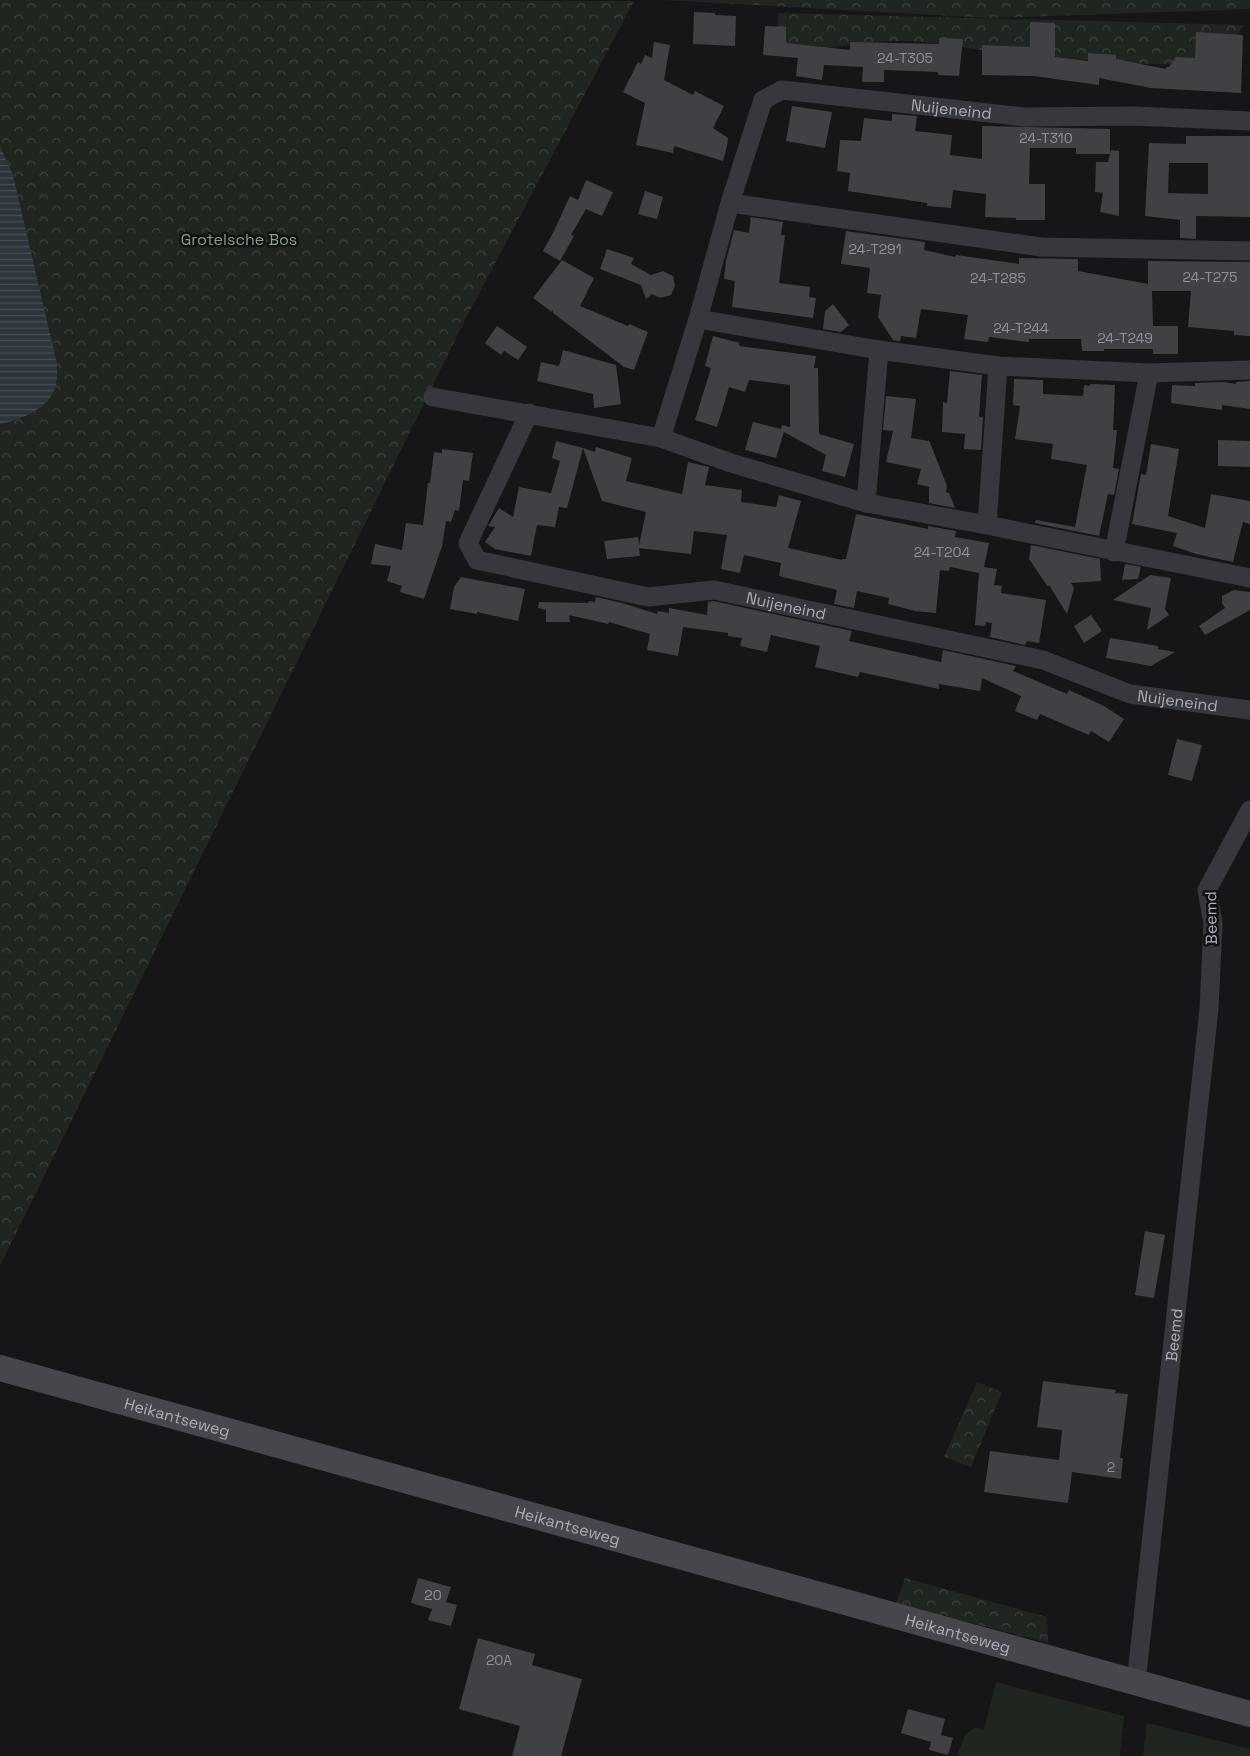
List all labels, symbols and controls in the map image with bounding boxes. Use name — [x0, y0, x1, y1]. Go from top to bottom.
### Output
house number: 24-T305 — [877, 49, 933, 67]
street label: Nuijeneind — [910, 94, 993, 124]
house number: 24-T310 — [1019, 129, 1073, 147]
park label: Grotelsche Bos — [181, 229, 297, 250]
house number: 24-T291 — [848, 240, 902, 258]
house number: 24-T275 — [1183, 268, 1237, 286]
house number: 24-T285 — [970, 269, 1026, 287]
house number: 24-T244 — [993, 319, 1049, 337]
house number: 24-T249 — [1097, 329, 1153, 347]
house number: 24-T204 — [914, 543, 970, 561]
street label: Nuijeneind — [744, 587, 828, 624]
street label: Nuijeneind — [1136, 685, 1219, 716]
street label: Beemd — [1200, 891, 1222, 945]
street label: Beemd — [1160, 1307, 1187, 1363]
street label: Heikantseweg — [122, 1392, 233, 1442]
house number: 2 — [1107, 1458, 1115, 1476]
street label: Heikantseweg — [512, 1501, 623, 1550]
house number: 20 — [424, 1586, 442, 1604]
street label: Heikantseweg — [903, 1609, 1013, 1658]
house number: 20A — [486, 1651, 512, 1669]

